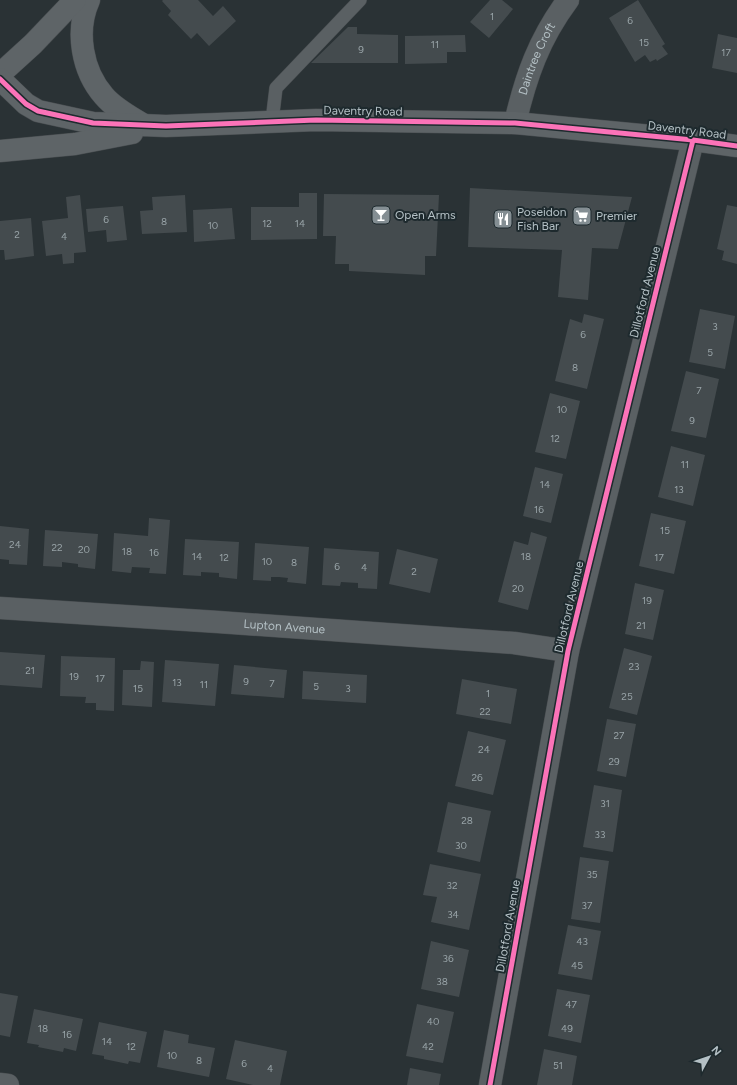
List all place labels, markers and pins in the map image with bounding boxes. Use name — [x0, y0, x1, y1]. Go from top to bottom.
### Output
bar icon: Open Arms — [370, 204, 392, 226]
place label: Poseidon Fish Bar — [517, 205, 567, 233]
supermarket icon: Premier — [571, 205, 593, 227]
place label: Open Arms — [395, 208, 456, 222]
restaurant icon: Poseidon Fish Bar — [492, 208, 514, 230]
place label: Premier — [596, 209, 637, 223]

